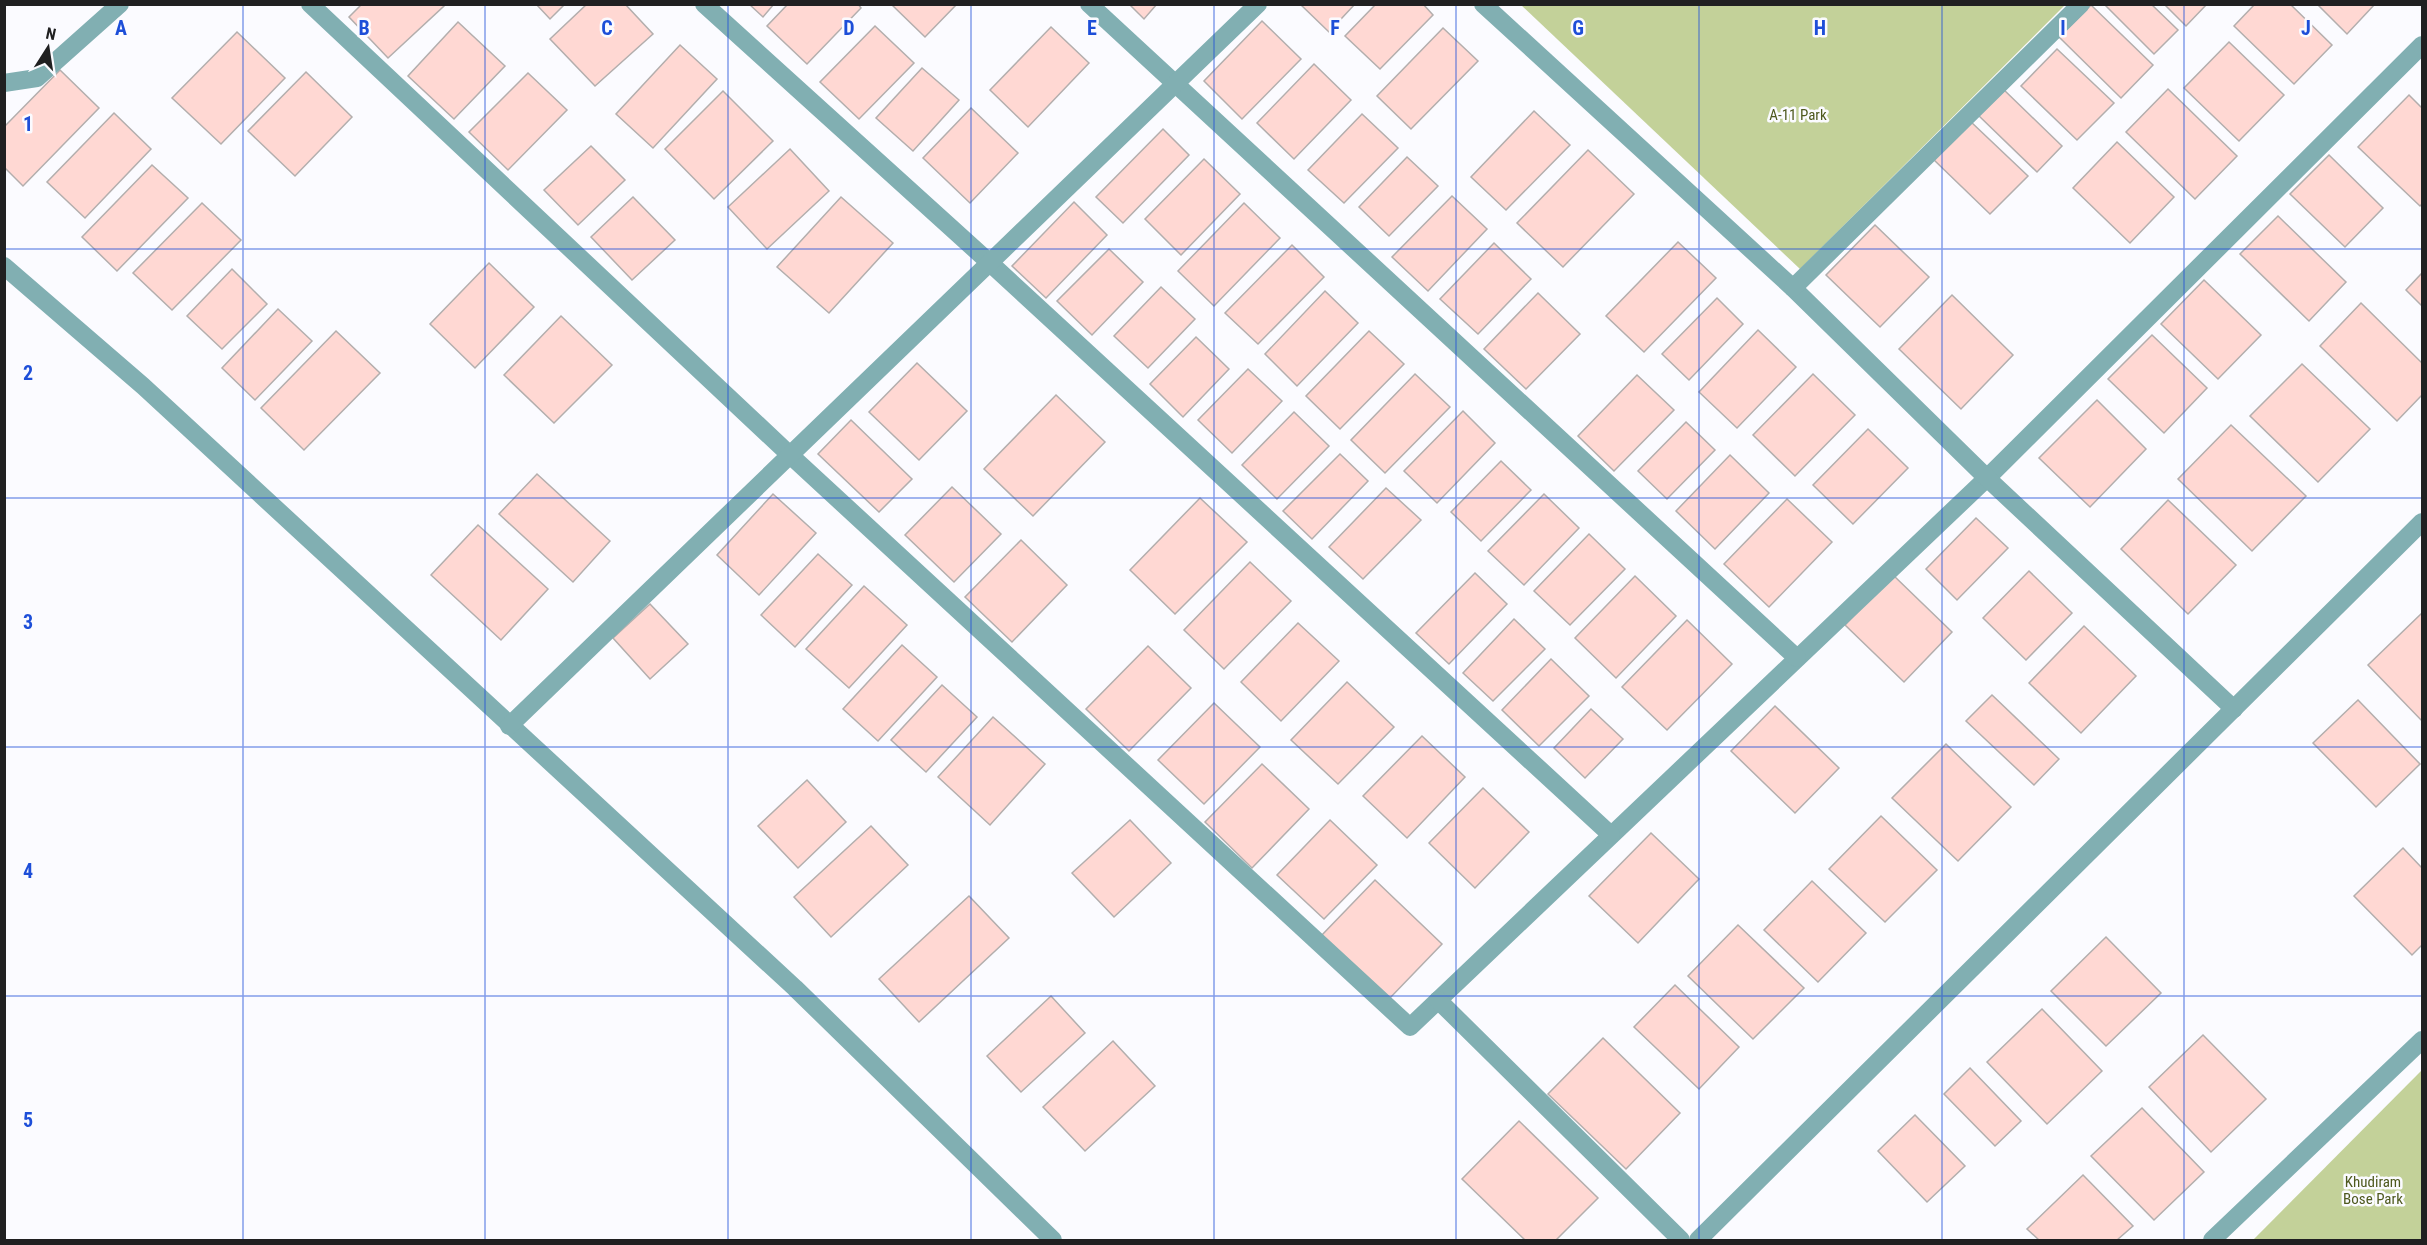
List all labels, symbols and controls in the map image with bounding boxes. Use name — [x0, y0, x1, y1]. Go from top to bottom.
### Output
text: A — [115, 16, 127, 40]
text: B — [358, 16, 370, 40]
text: C — [601, 16, 613, 40]
text: D — [843, 16, 855, 40]
text: E — [1087, 16, 1097, 40]
text: F — [1330, 16, 1340, 40]
text: G — [1572, 16, 1584, 40]
text: H — [1814, 16, 1826, 40]
text: I — [2060, 16, 2066, 40]
text: J — [2301, 16, 2311, 40]
north arrow — [18, 18, 78, 78]
text: N — [44, 24, 58, 44]
park label: A-11 Park — [1769, 106, 1827, 124]
text: 1 — [23, 112, 33, 136]
text: 2 — [23, 361, 33, 385]
text: 3 — [23, 610, 33, 634]
text: 4 — [23, 859, 33, 883]
text: 5 — [23, 1108, 33, 1132]
park label: Khudiram Bose Park — [2343, 1173, 2403, 1208]

